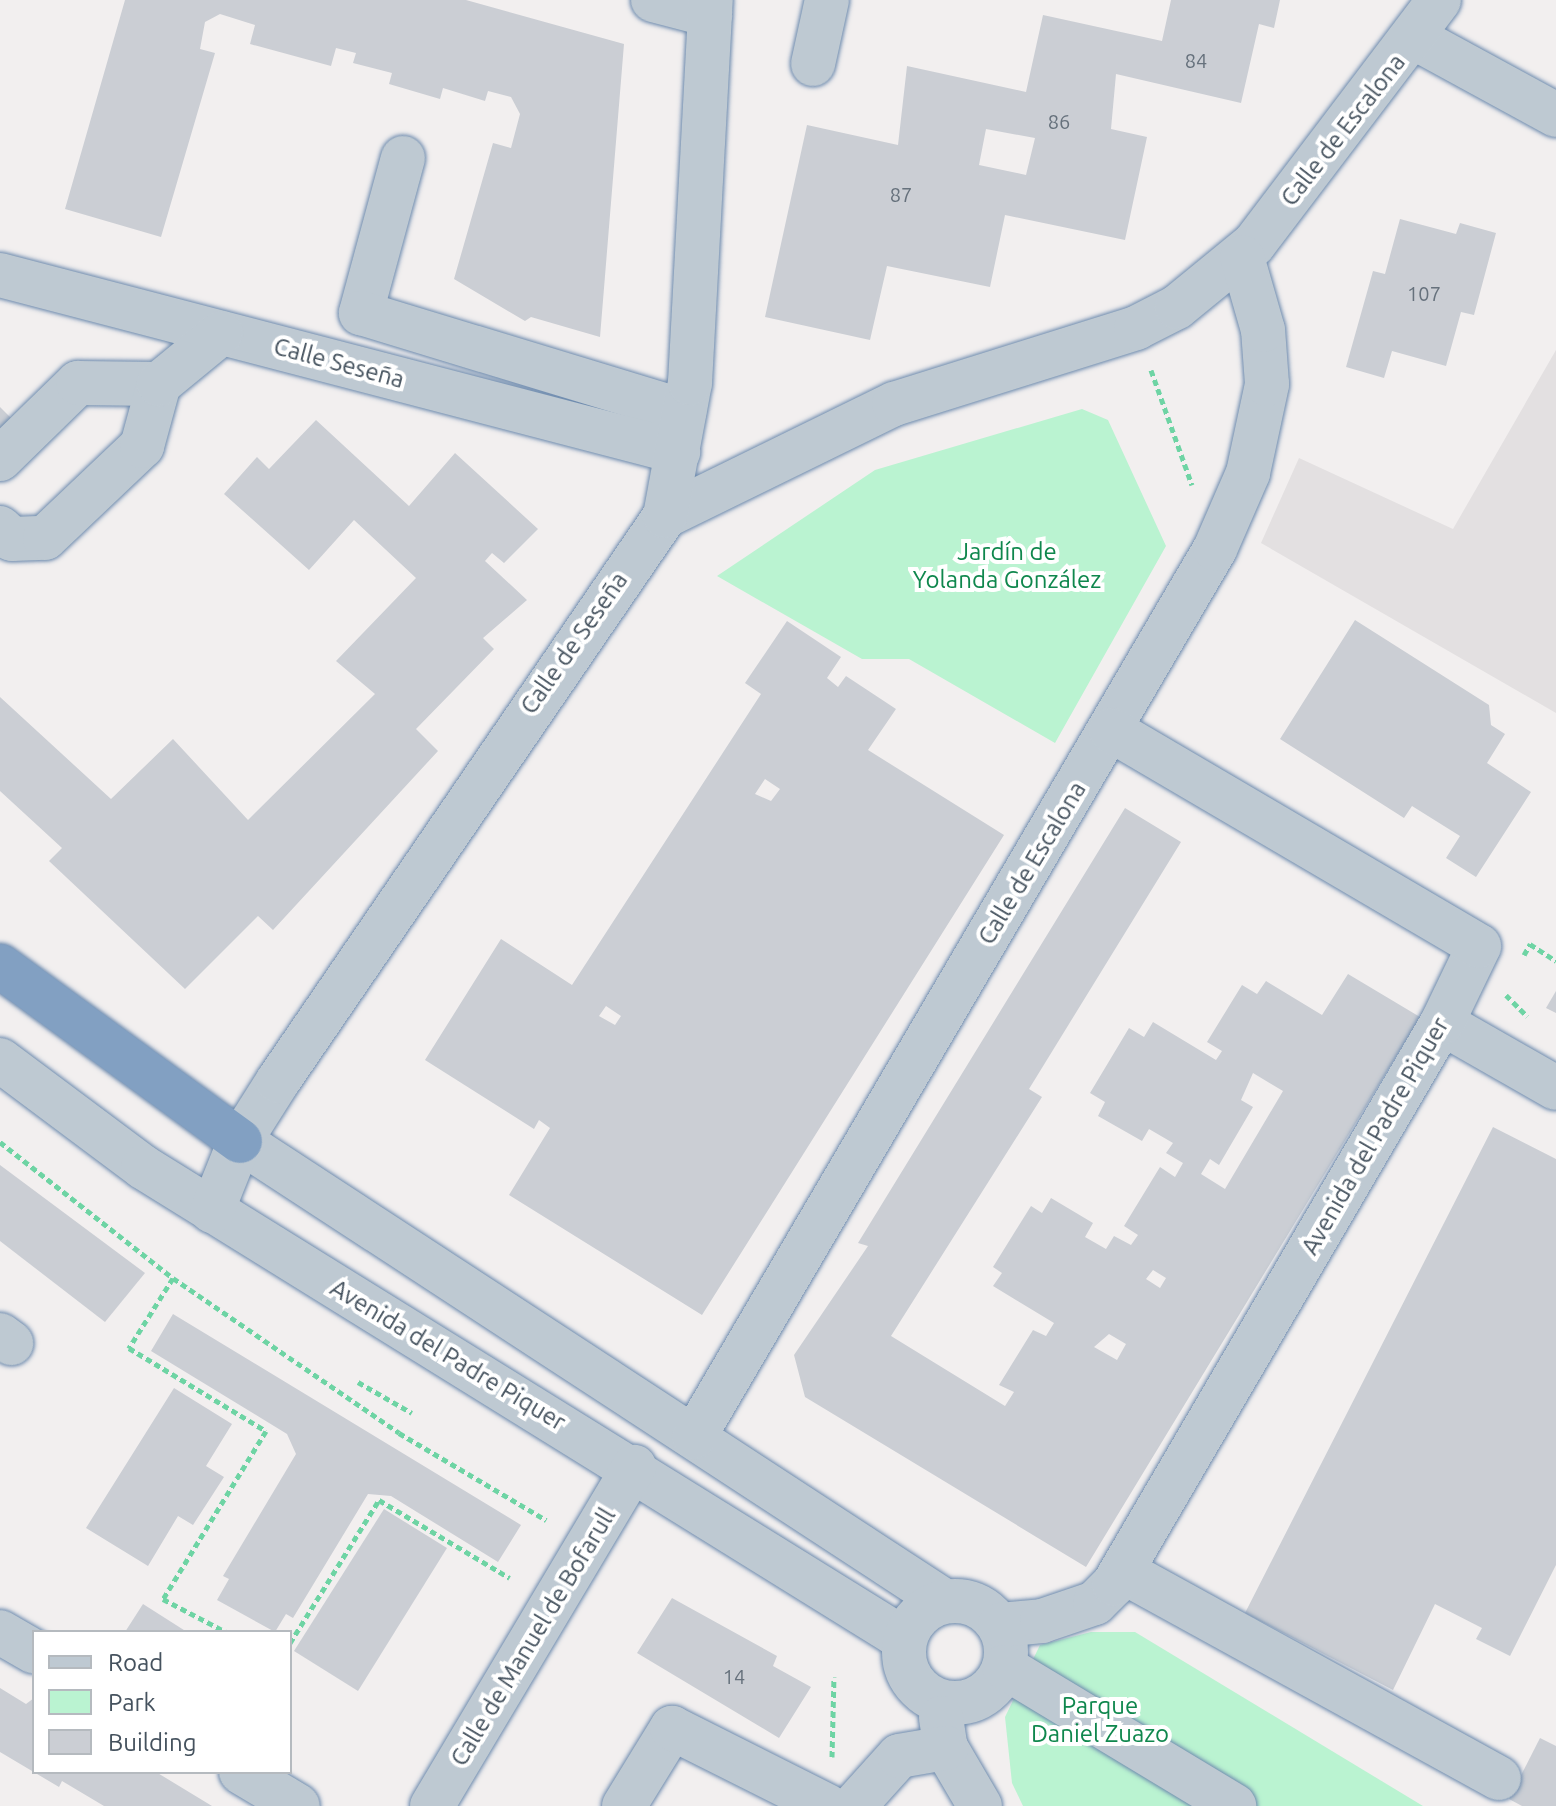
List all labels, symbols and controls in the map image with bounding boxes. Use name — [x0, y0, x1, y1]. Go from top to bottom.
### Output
house number: 84 — [1185, 48, 1207, 72]
street label: Calle de Escalona — [1275, 48, 1411, 212]
house number: 86 — [1048, 109, 1070, 133]
house number: 87 — [890, 182, 912, 206]
house number: 107 — [1407, 281, 1441, 305]
street label: Calle Seseña — [271, 332, 407, 394]
park label: Jardín de Yolanda González — [913, 538, 1101, 594]
street label: Calle de Seseña — [514, 566, 634, 720]
street label: Calle de Escalona — [972, 776, 1092, 950]
street label: Avenida del Padre Piquer — [1295, 1012, 1455, 1260]
street label: Avenida del Padre Piquer — [325, 1273, 571, 1437]
street label: Calle de Manuel de Bofarull — [445, 1503, 621, 1771]
legend — [32, 1630, 292, 1774]
text: Road — [108, 1649, 163, 1676]
house number: 14 — [723, 1664, 745, 1688]
text: Park — [108, 1689, 156, 1716]
park label: Parque Daniel Zuazo — [1031, 1692, 1169, 1748]
text: Building — [108, 1729, 196, 1756]

